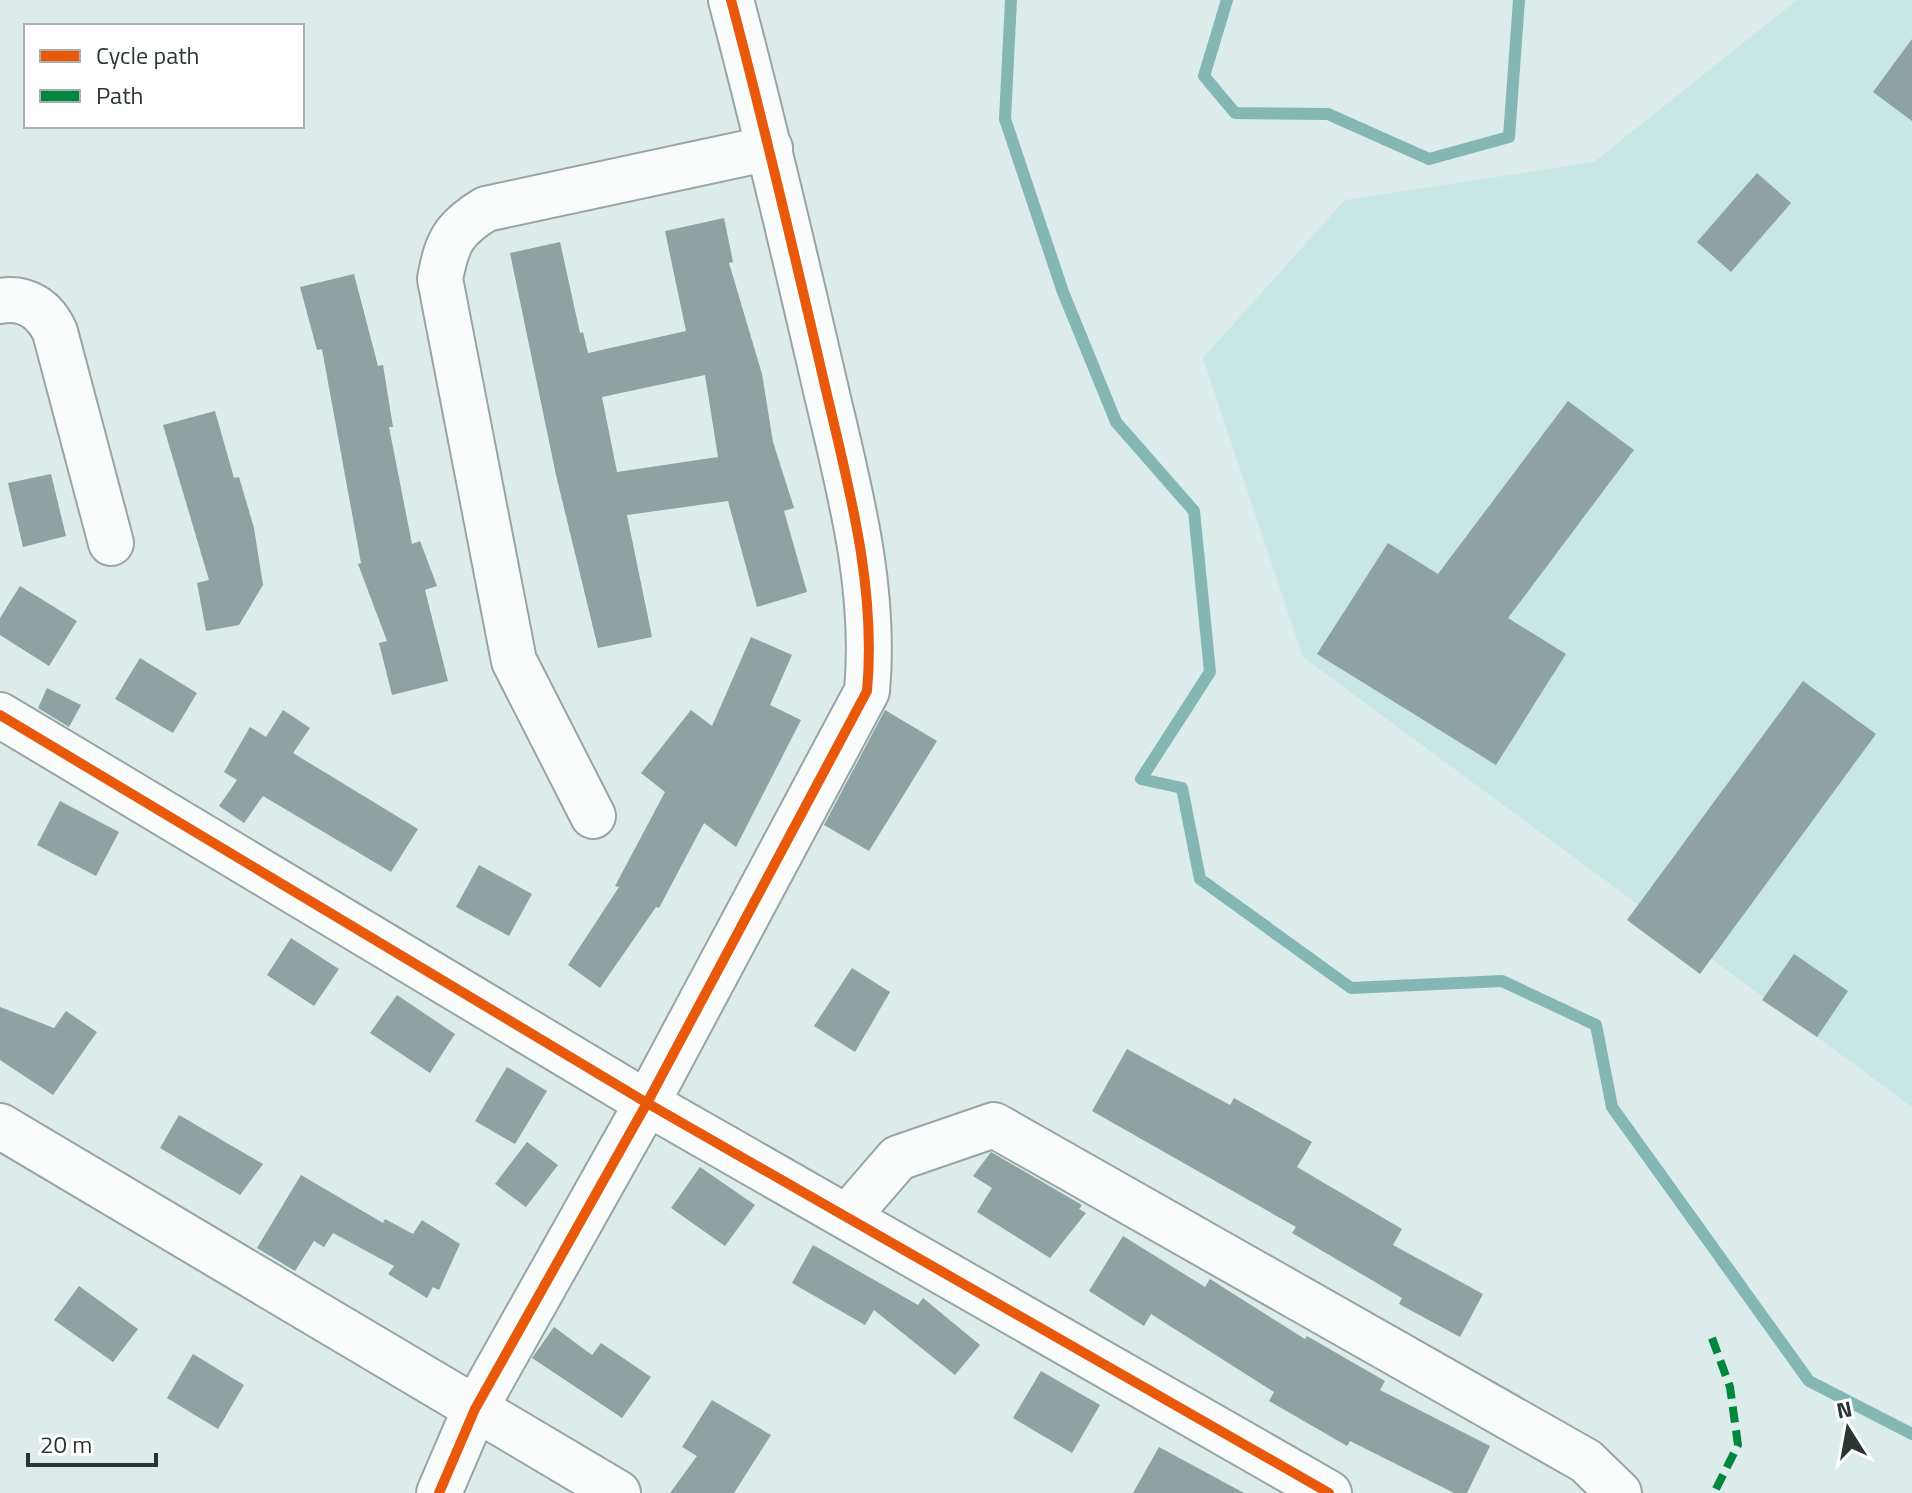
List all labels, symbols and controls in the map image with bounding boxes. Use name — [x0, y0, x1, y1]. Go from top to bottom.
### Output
legend — [24, 24, 304, 128]
text: Cycle path — [96, 37, 199, 73]
text: Path — [96, 77, 143, 113]
north arrow — [1808, 1389, 1888, 1469]
text: N — [1833, 1391, 1855, 1428]
scale bar — [28, 1417, 156, 1467]
text: 20 m — [40, 1426, 92, 1462]

